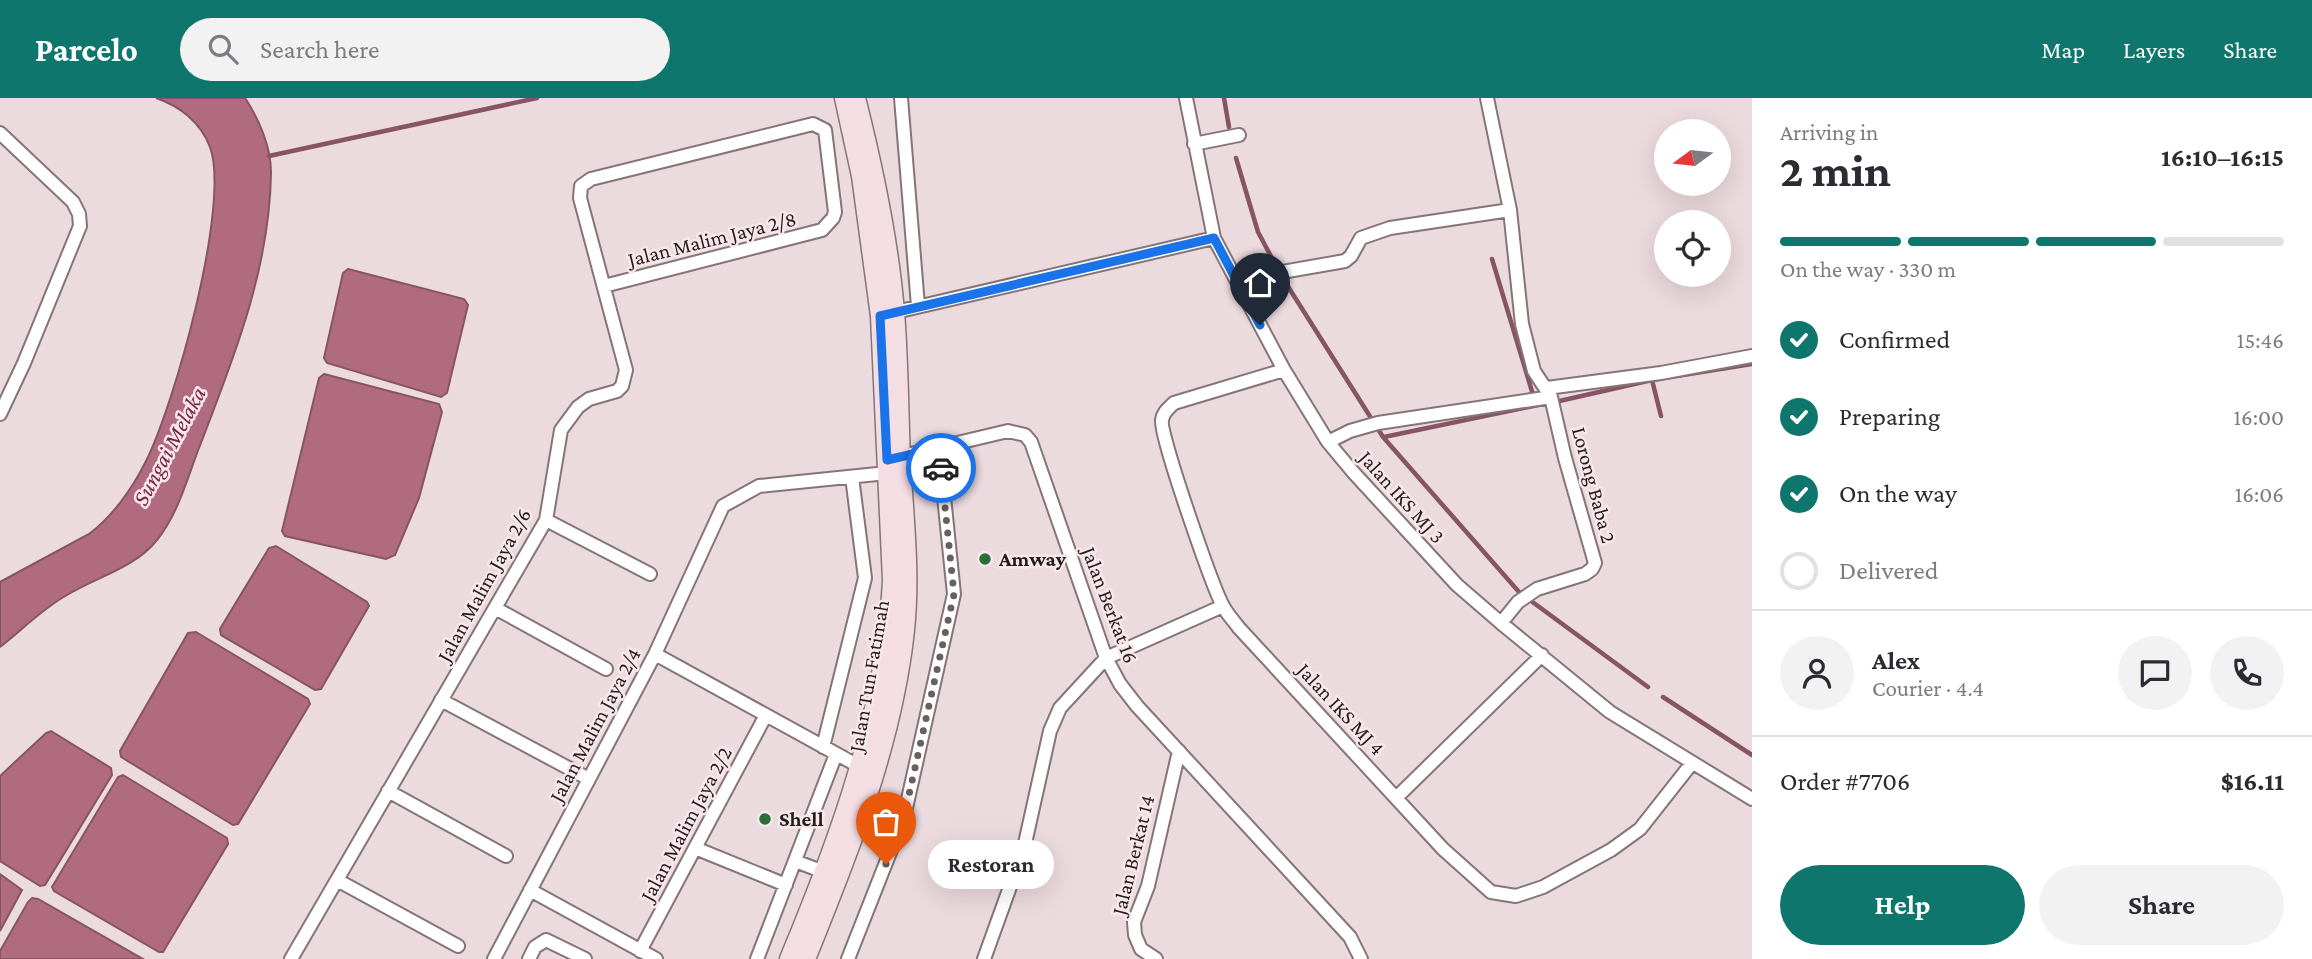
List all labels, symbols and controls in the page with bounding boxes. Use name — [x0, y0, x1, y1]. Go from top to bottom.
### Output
search box — [180, 18, 670, 81]
icon: search — [204, 30, 242, 68]
text: Parcelo — [35, 31, 138, 68]
text: Search here — [260, 35, 379, 64]
text: Map — [2041, 36, 2085, 63]
text: Layers — [2123, 36, 2185, 63]
text: Share — [2223, 36, 2277, 63]
north arrow — [1654, 119, 1731, 196]
map controls — [1654, 119, 1731, 287]
text: Arriving in — [1780, 119, 1878, 145]
text: 16:10–16:15 — [2161, 143, 2284, 172]
text: 2 min — [1780, 145, 1891, 196]
street label: Jalan Malim Jaya 2/8 — [623, 206, 799, 272]
button: locate — [1654, 210, 1731, 287]
pin — [1230, 253, 1290, 325]
text: On the way · 330 m — [1780, 256, 1956, 282]
icon: home — [1241, 264, 1279, 302]
icon: check — [1780, 321, 1818, 359]
text: Confirmed — [1839, 325, 1950, 354]
text: 15:46 — [2237, 327, 2284, 353]
water label: Sungai Melaka — [127, 382, 211, 510]
icon: check — [1780, 398, 1818, 436]
text: Preparing — [1839, 402, 1940, 431]
text: 16:00 — [2233, 404, 2284, 430]
street label: Lorong Baba 2 — [1567, 424, 1621, 546]
courier — [906, 433, 976, 503]
street label: Jalan IKS MJ 3 — [1353, 444, 1450, 548]
icon: car — [922, 449, 960, 487]
icon: check — [1780, 475, 1818, 513]
text: On the way — [1839, 479, 1957, 508]
text: 16:06 — [2235, 481, 2284, 507]
street label: Jalan Malim Jaya 2/6 — [431, 504, 536, 668]
street label: Jalan Berkat 16 — [1076, 542, 1143, 667]
place label: Amway — [998, 547, 1067, 571]
marker: Amway — [977, 551, 993, 567]
text: Delivered — [1839, 556, 1938, 585]
street label: Jalan Tun Fatimah — [843, 598, 894, 756]
button: person — [1780, 636, 1854, 710]
button: chat — [2118, 636, 2192, 710]
button: phone — [2210, 636, 2284, 710]
street label: Jalan Malim Jaya 2/4 — [543, 644, 646, 808]
text: Alex — [1872, 646, 1920, 675]
street label: Jalan IKS MJ 4 — [1291, 657, 1390, 760]
text: Courier · 4.4 — [1872, 675, 1984, 701]
street label: Jalan Malim Jaya 2/2 — [634, 743, 737, 907]
text: Order #7706 — [1780, 767, 1910, 796]
text: $16.11 — [2221, 767, 2284, 796]
pin — [856, 792, 916, 864]
street label: Jalan Berkat 14 — [1106, 793, 1159, 919]
icon: bag — [867, 803, 905, 841]
place label: Shell — [779, 807, 824, 831]
marker: Shell — [757, 811, 773, 827]
callout: Restoran — [928, 840, 1054, 888]
text: Restoran — [948, 851, 1034, 877]
button: Help — [1780, 865, 2025, 945]
button: Share — [2039, 865, 2284, 945]

